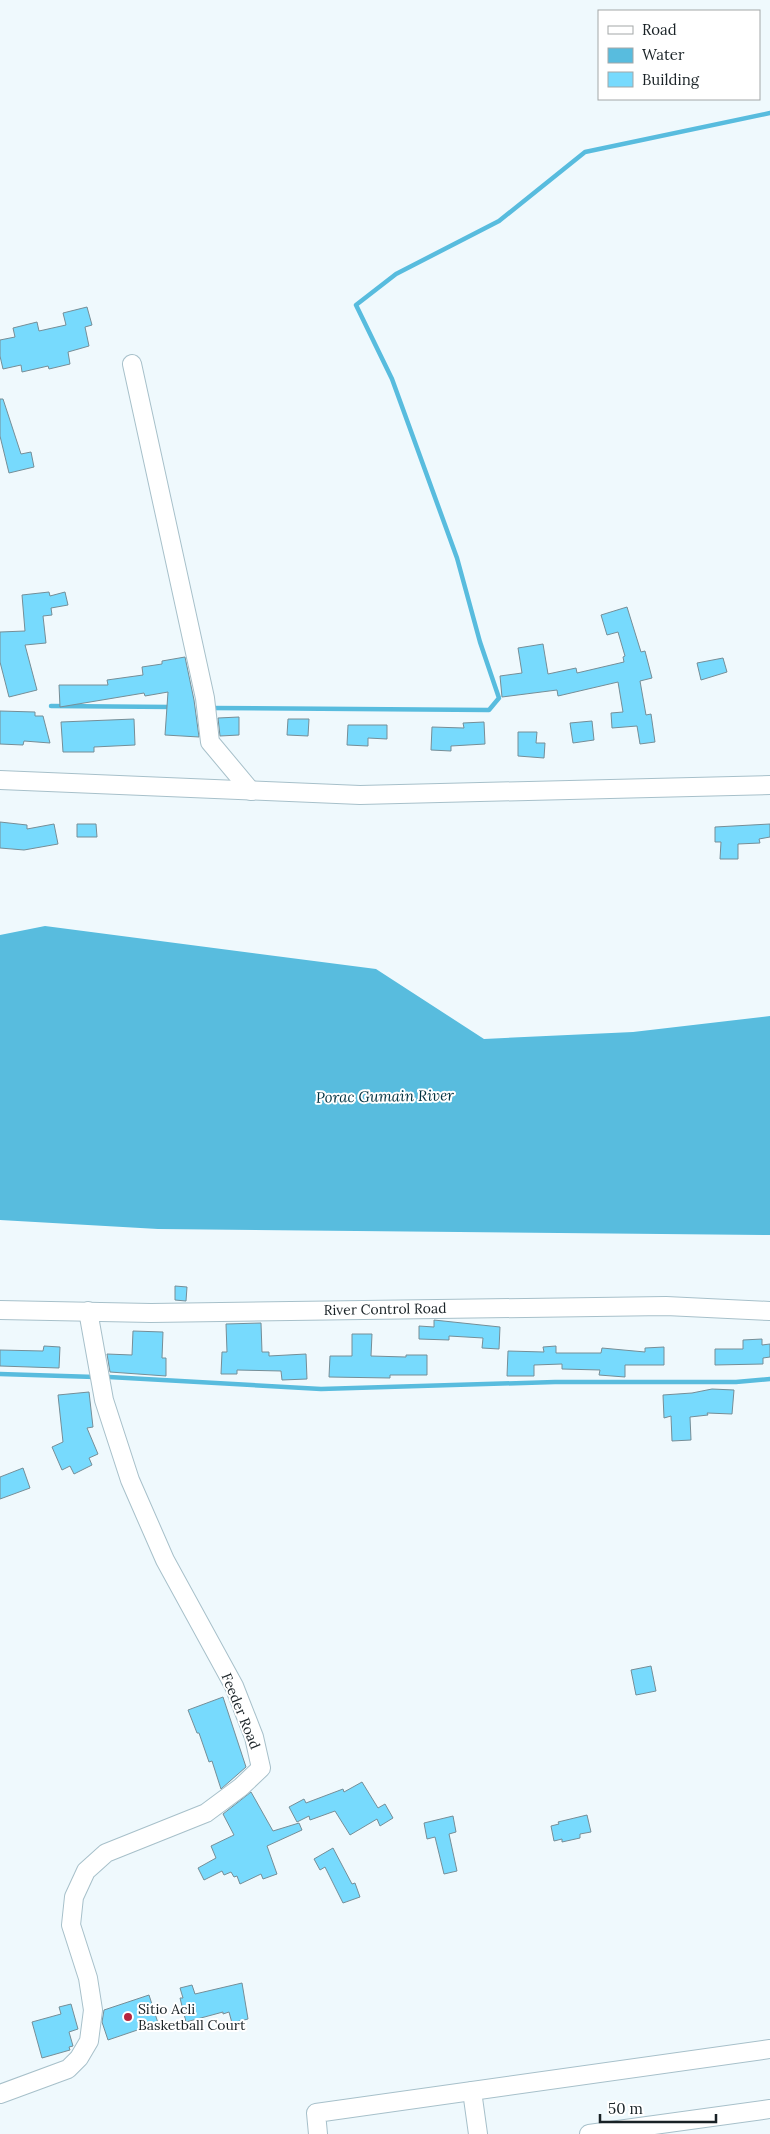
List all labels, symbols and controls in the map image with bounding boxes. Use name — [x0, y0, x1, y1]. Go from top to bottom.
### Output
legend — [598, 10, 760, 100]
text: Road — [642, 20, 677, 39]
text: Water — [642, 45, 685, 64]
text: Building — [642, 70, 700, 89]
water label: Porac Gumain River — [316, 1085, 454, 1107]
street label: River Control Road — [323, 1299, 447, 1319]
street label: Feeder Road — [218, 1670, 264, 1752]
place label: Sitio Acli Basketball Court — [138, 2000, 246, 2034]
marker: Sitio Acli Basketball Court — [122, 2011, 134, 2023]
scale bar — [600, 2092, 716, 2124]
text: 50 m — [608, 2099, 643, 2118]

